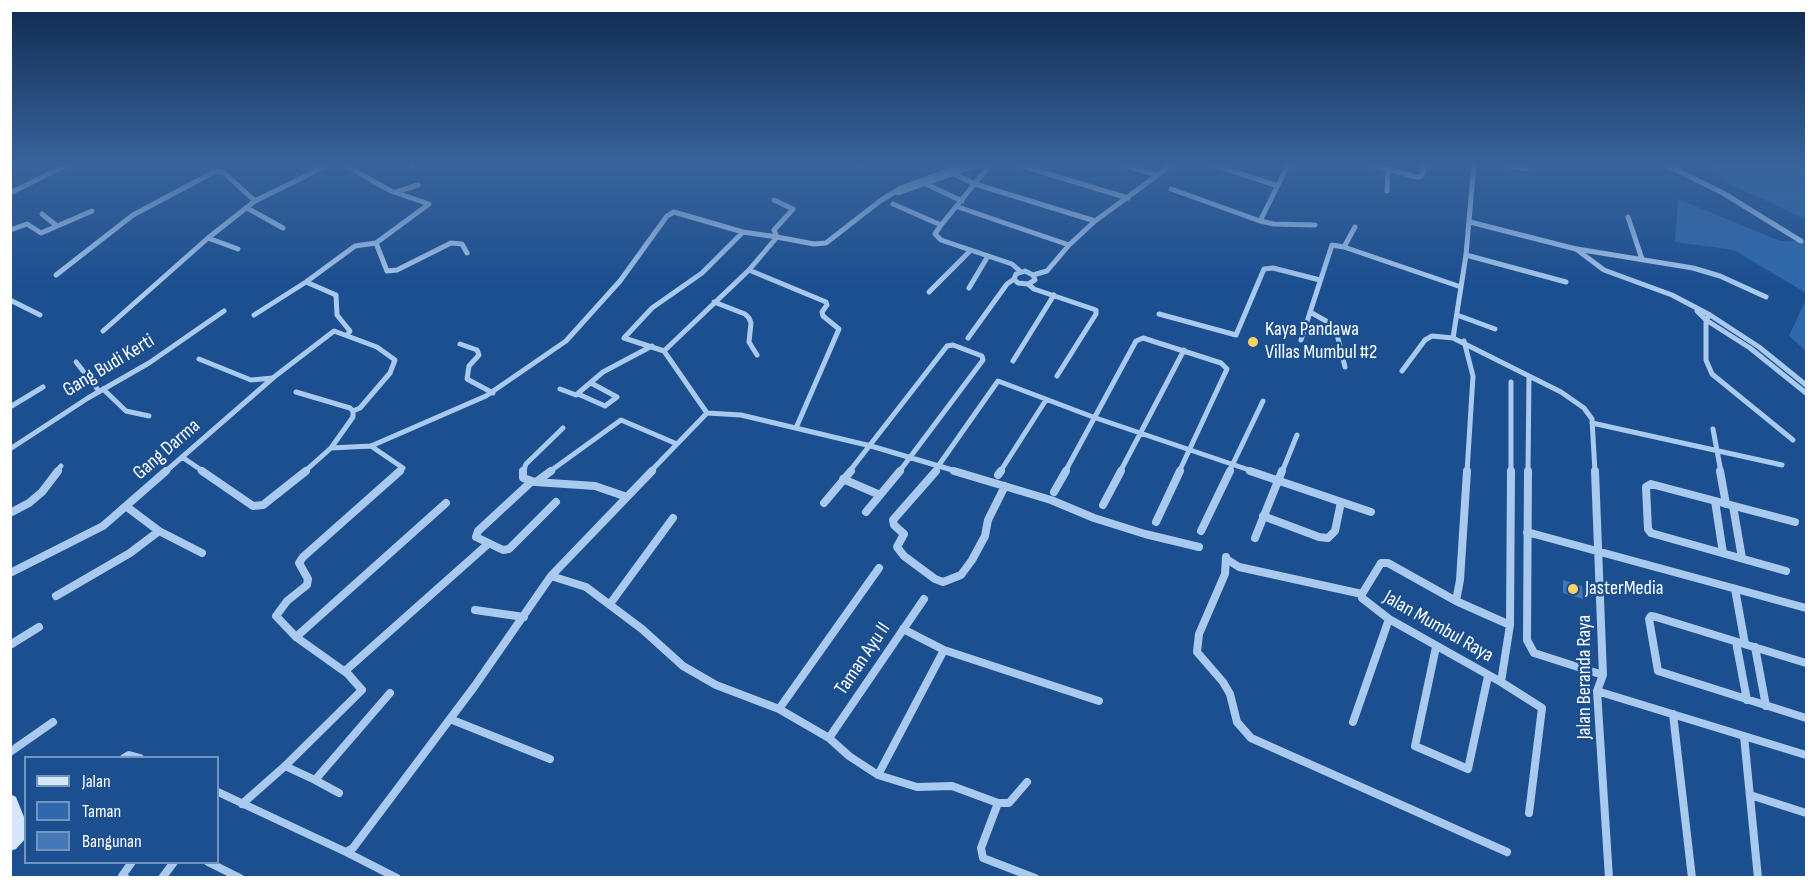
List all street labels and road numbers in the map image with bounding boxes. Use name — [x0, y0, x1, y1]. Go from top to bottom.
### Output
street label: Gang Budi Kerti — [59, 329, 159, 403]
street label: Gang Darma — [129, 414, 205, 486]
street label: Jalan Mumbul Raya — [1379, 586, 1497, 668]
street label: Jalan Beranda Raya — [1573, 615, 1597, 739]
street label: Taman Ayu II — [830, 618, 896, 700]

